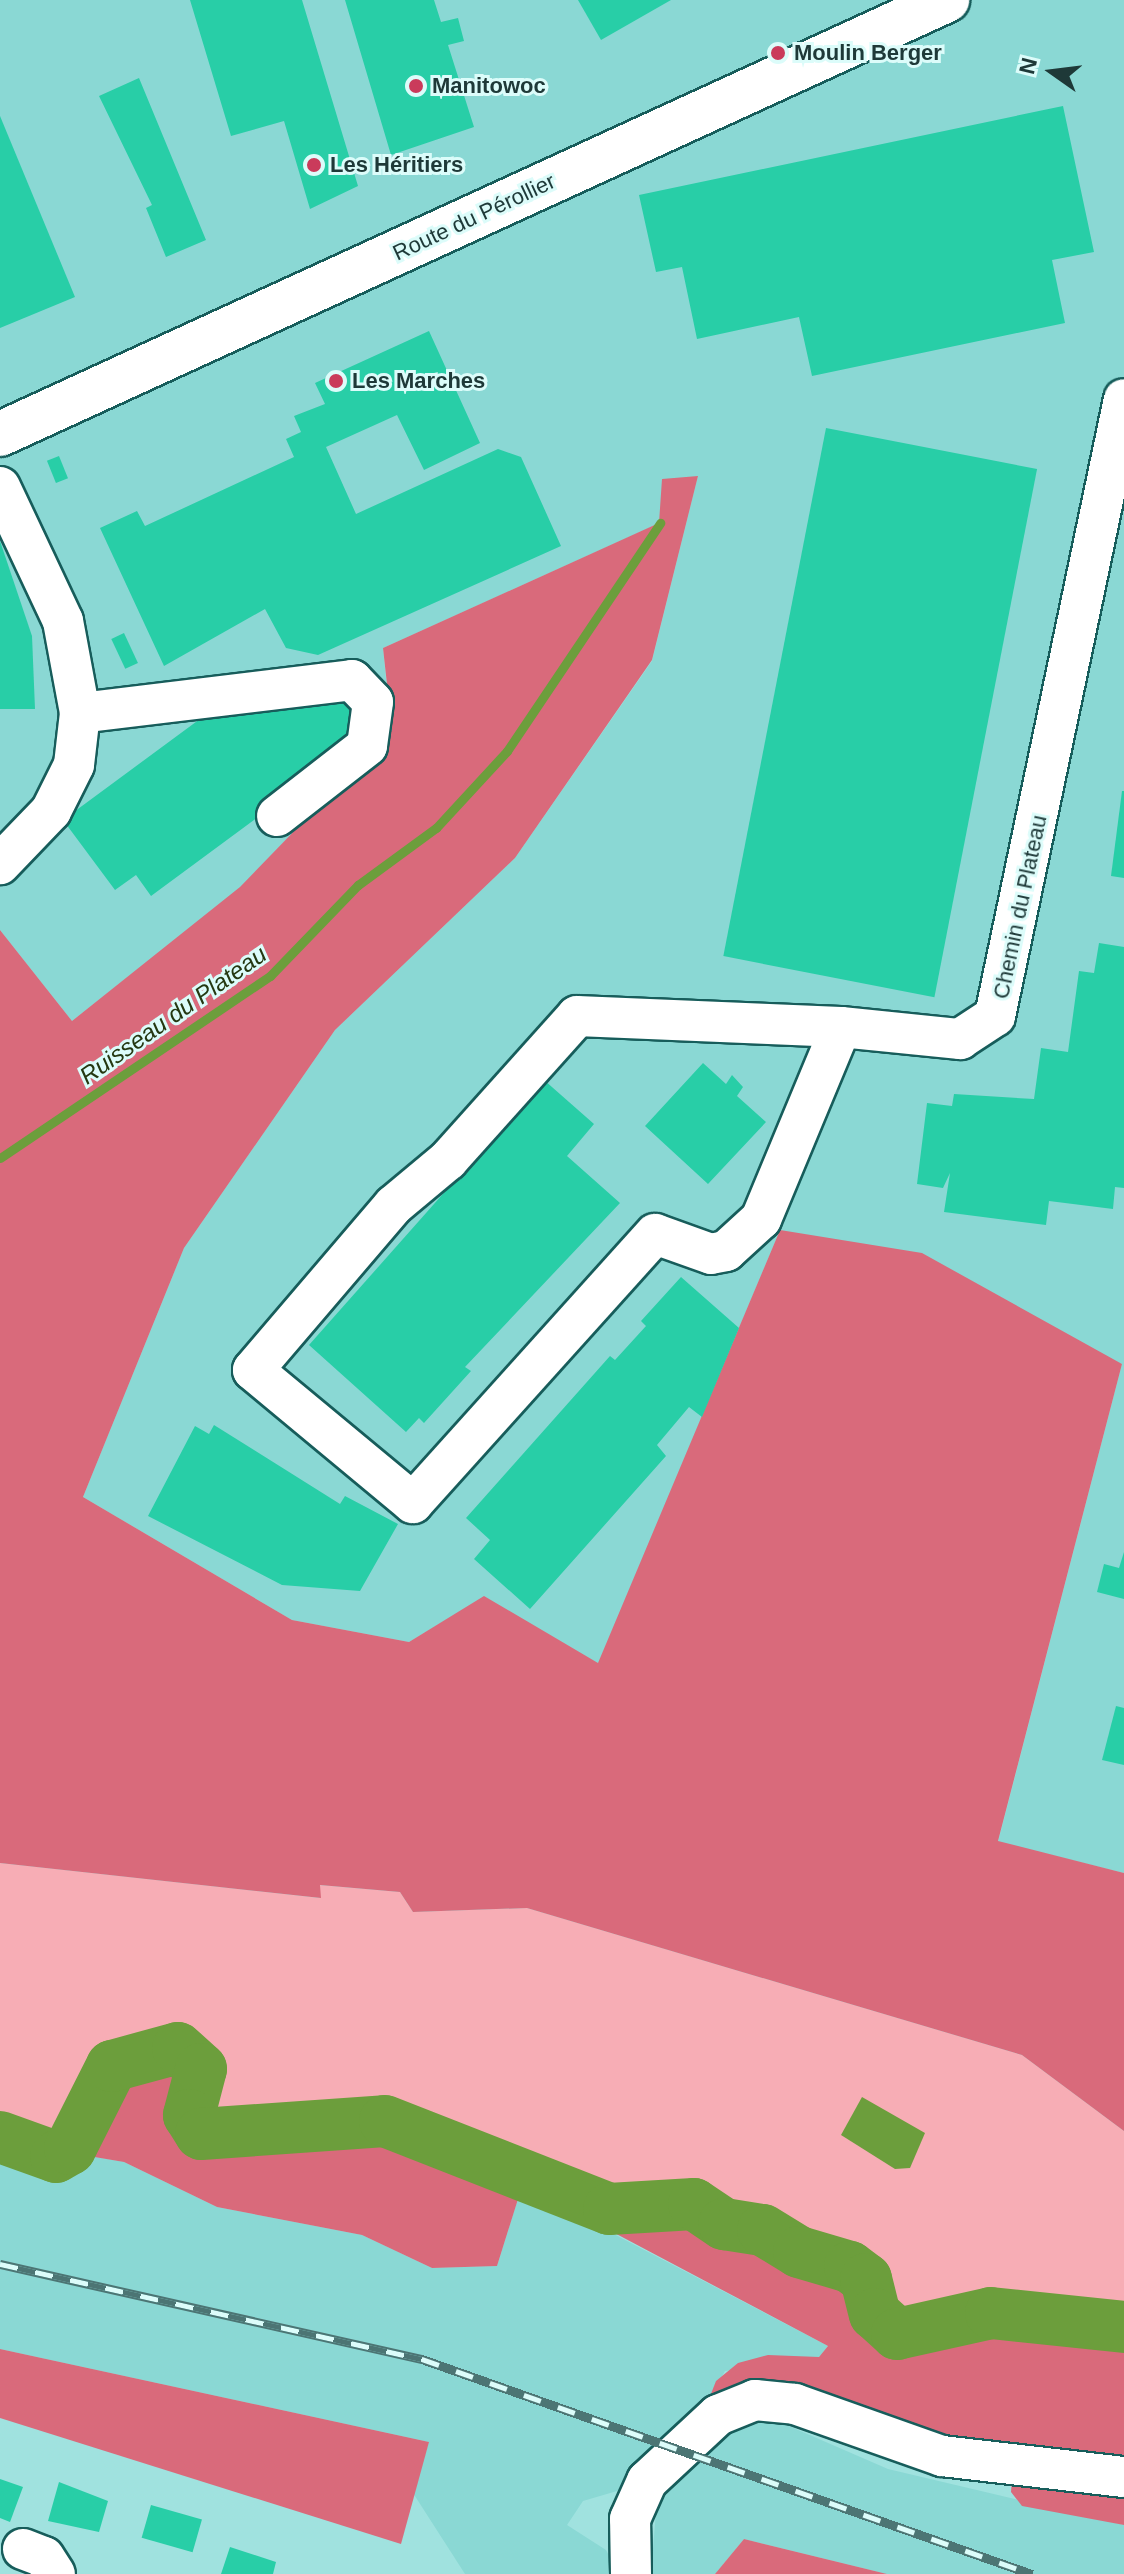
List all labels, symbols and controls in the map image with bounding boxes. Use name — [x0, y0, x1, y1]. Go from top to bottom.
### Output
north arrow — [1012, 32, 1092, 112]
place label: Moulin Berger — [794, 40, 942, 66]
marker: Moulin Berger — [769, 44, 787, 62]
text: N — [1014, 55, 1042, 77]
place label: Manitowoc — [432, 73, 546, 99]
marker: Manitowoc — [407, 77, 425, 95]
place label: Les Héritiers — [330, 152, 463, 178]
marker: Les Héritiers — [305, 156, 323, 174]
street label: Route du Pérollier — [389, 168, 559, 266]
place label: Les Marches — [352, 368, 485, 394]
marker: Les Marches — [327, 372, 345, 390]
street label: Chemin du Plateau — [988, 813, 1052, 1001]
water label: Ruisseau du Plateau — [74, 940, 272, 1090]

